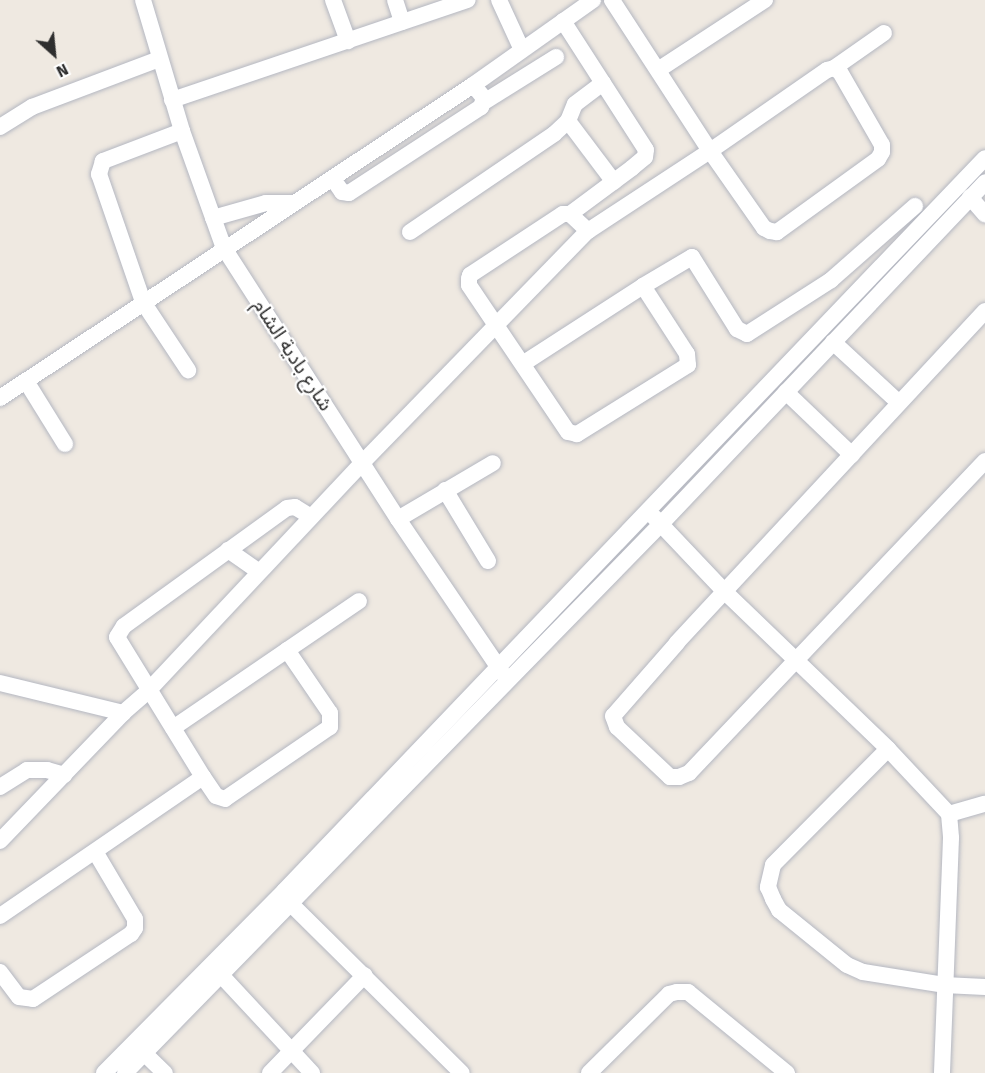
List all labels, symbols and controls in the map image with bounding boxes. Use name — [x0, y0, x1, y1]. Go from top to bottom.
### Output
north arrow — [24, 24, 84, 84]
text: N — [53, 60, 71, 81]
street label: شارع بادية الشام — [248, 295, 338, 415]

